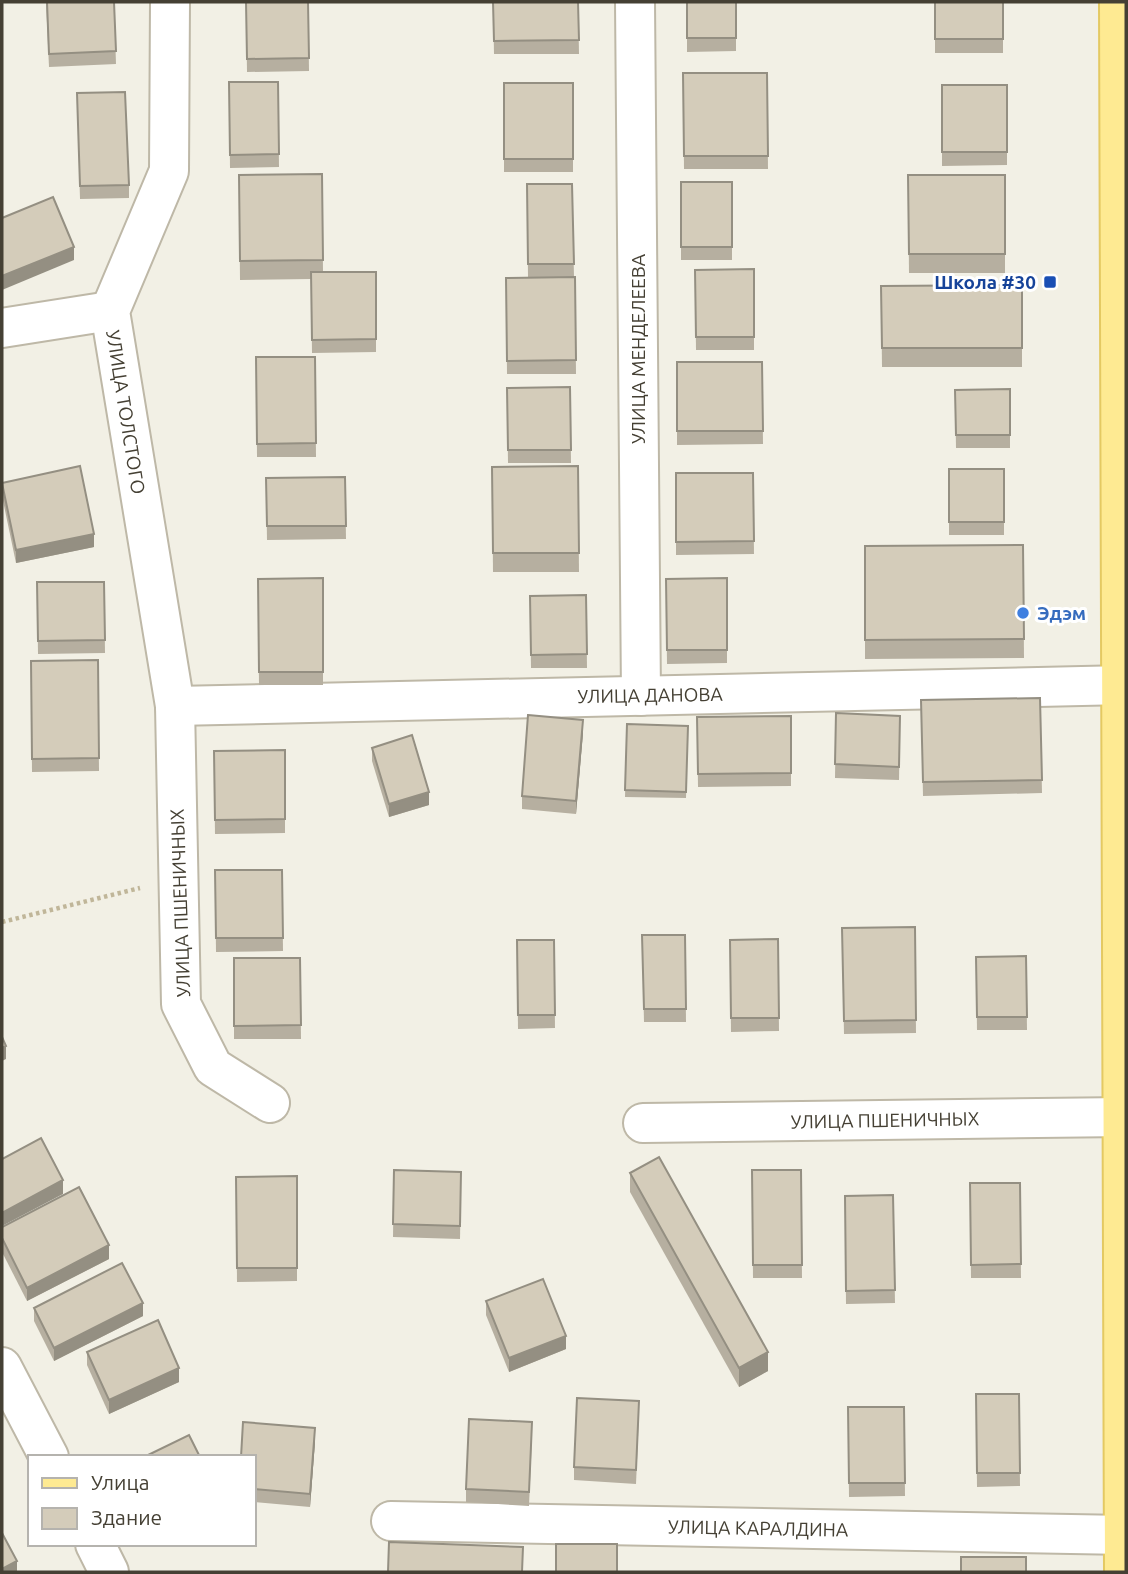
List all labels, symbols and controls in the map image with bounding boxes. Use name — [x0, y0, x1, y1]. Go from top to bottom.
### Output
street label: УЛИЦА МЕНДЕЛЕЕВА — [627, 253, 649, 444]
place label: Школа #30 — [934, 271, 1036, 293]
marker: Школа #30 — [1042, 274, 1058, 290]
street label: УЛИЦА ТОЛСТОГО — [102, 328, 150, 496]
place label: Эдэм — [1037, 602, 1086, 624]
marker: Эдэм — [1015, 605, 1031, 621]
street label: УЛИЦА ДАНОВА — [577, 683, 724, 707]
street label: УЛИЦА ПШЕНИЧНЫХ — [166, 808, 194, 998]
street label: УЛИЦА ПШЕНИЧНЫХ — [791, 1107, 980, 1133]
legend — [28, 1455, 256, 1546]
text: Улица — [91, 1470, 149, 1494]
text: Здание — [91, 1505, 162, 1529]
street label: УЛИЦА КАРАЛДИНА — [668, 1515, 849, 1541]

